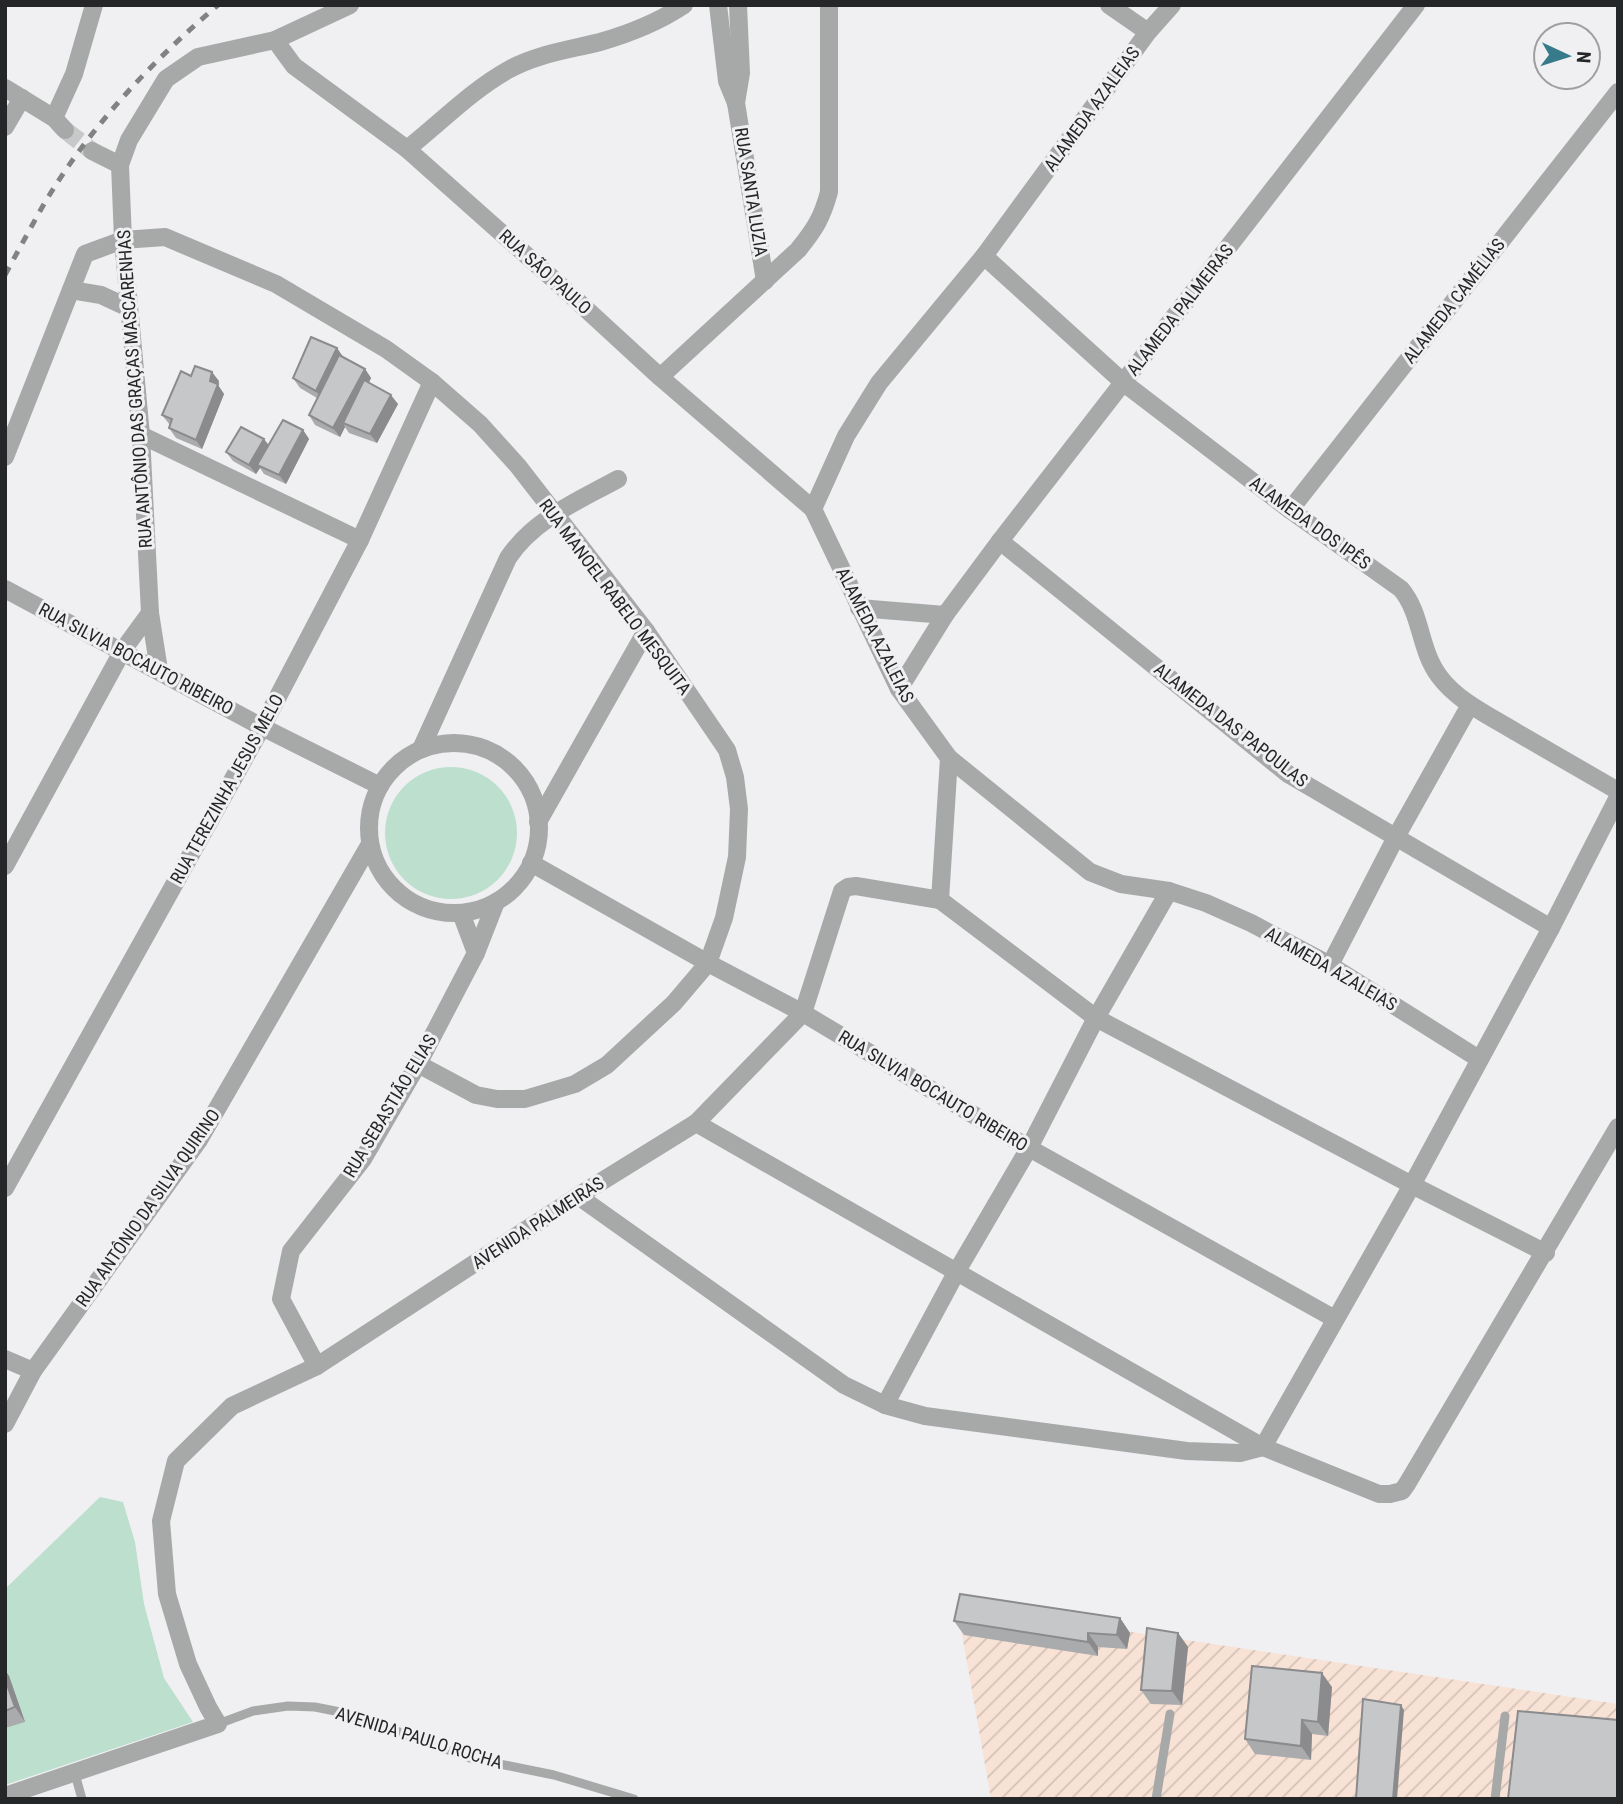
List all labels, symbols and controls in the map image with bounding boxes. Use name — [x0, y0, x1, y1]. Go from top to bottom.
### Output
north arrow — [1532, 21, 1602, 91]
street label: ALAMEDA AZALEIAS — [1039, 42, 1144, 175]
text: N — [1572, 51, 1595, 64]
street label: RUA SANTA LUZIA — [731, 126, 772, 259]
street label: RUA SÃO PAULO — [495, 225, 596, 318]
street label: RUA ANTÔNIO DAS GRAÇAS MASCARENHAS — [113, 229, 156, 549]
street label: ALAMEDA CAMÉLIAS — [1398, 234, 1509, 367]
street label: ALAMEDA PALMEIRAS — [1122, 240, 1237, 379]
street label: ALAMEDA DOS IPÊS — [1246, 472, 1375, 573]
street label: RUA MANOEL RABELO MESQUITA — [535, 495, 696, 699]
street label: ALAMEDA AZALEIAS — [832, 564, 919, 706]
street label: RUA SILVIA BOCAUTO RIBEIRO — [35, 598, 237, 719]
street label: ALAMEDA DAS PAPOULAS — [1150, 658, 1312, 791]
street label: RUA TEREZINHA JESUS MELO — [166, 690, 287, 887]
street label: ALAMEDA AZALEIAS — [1262, 922, 1401, 1015]
street label: RUA SILVIA BOCAUTO RIBEIRO — [835, 1026, 1032, 1155]
street label: RUA SEBASTIÃO ELIAS — [339, 1030, 441, 1181]
street label: RUA ANTÔNIO DA SILVA QUIRINO — [71, 1105, 224, 1311]
street label: AVENIDA PALMEIRAS — [468, 1172, 608, 1273]
street label: AVENIDA PAULO ROCHA — [333, 1702, 506, 1773]

